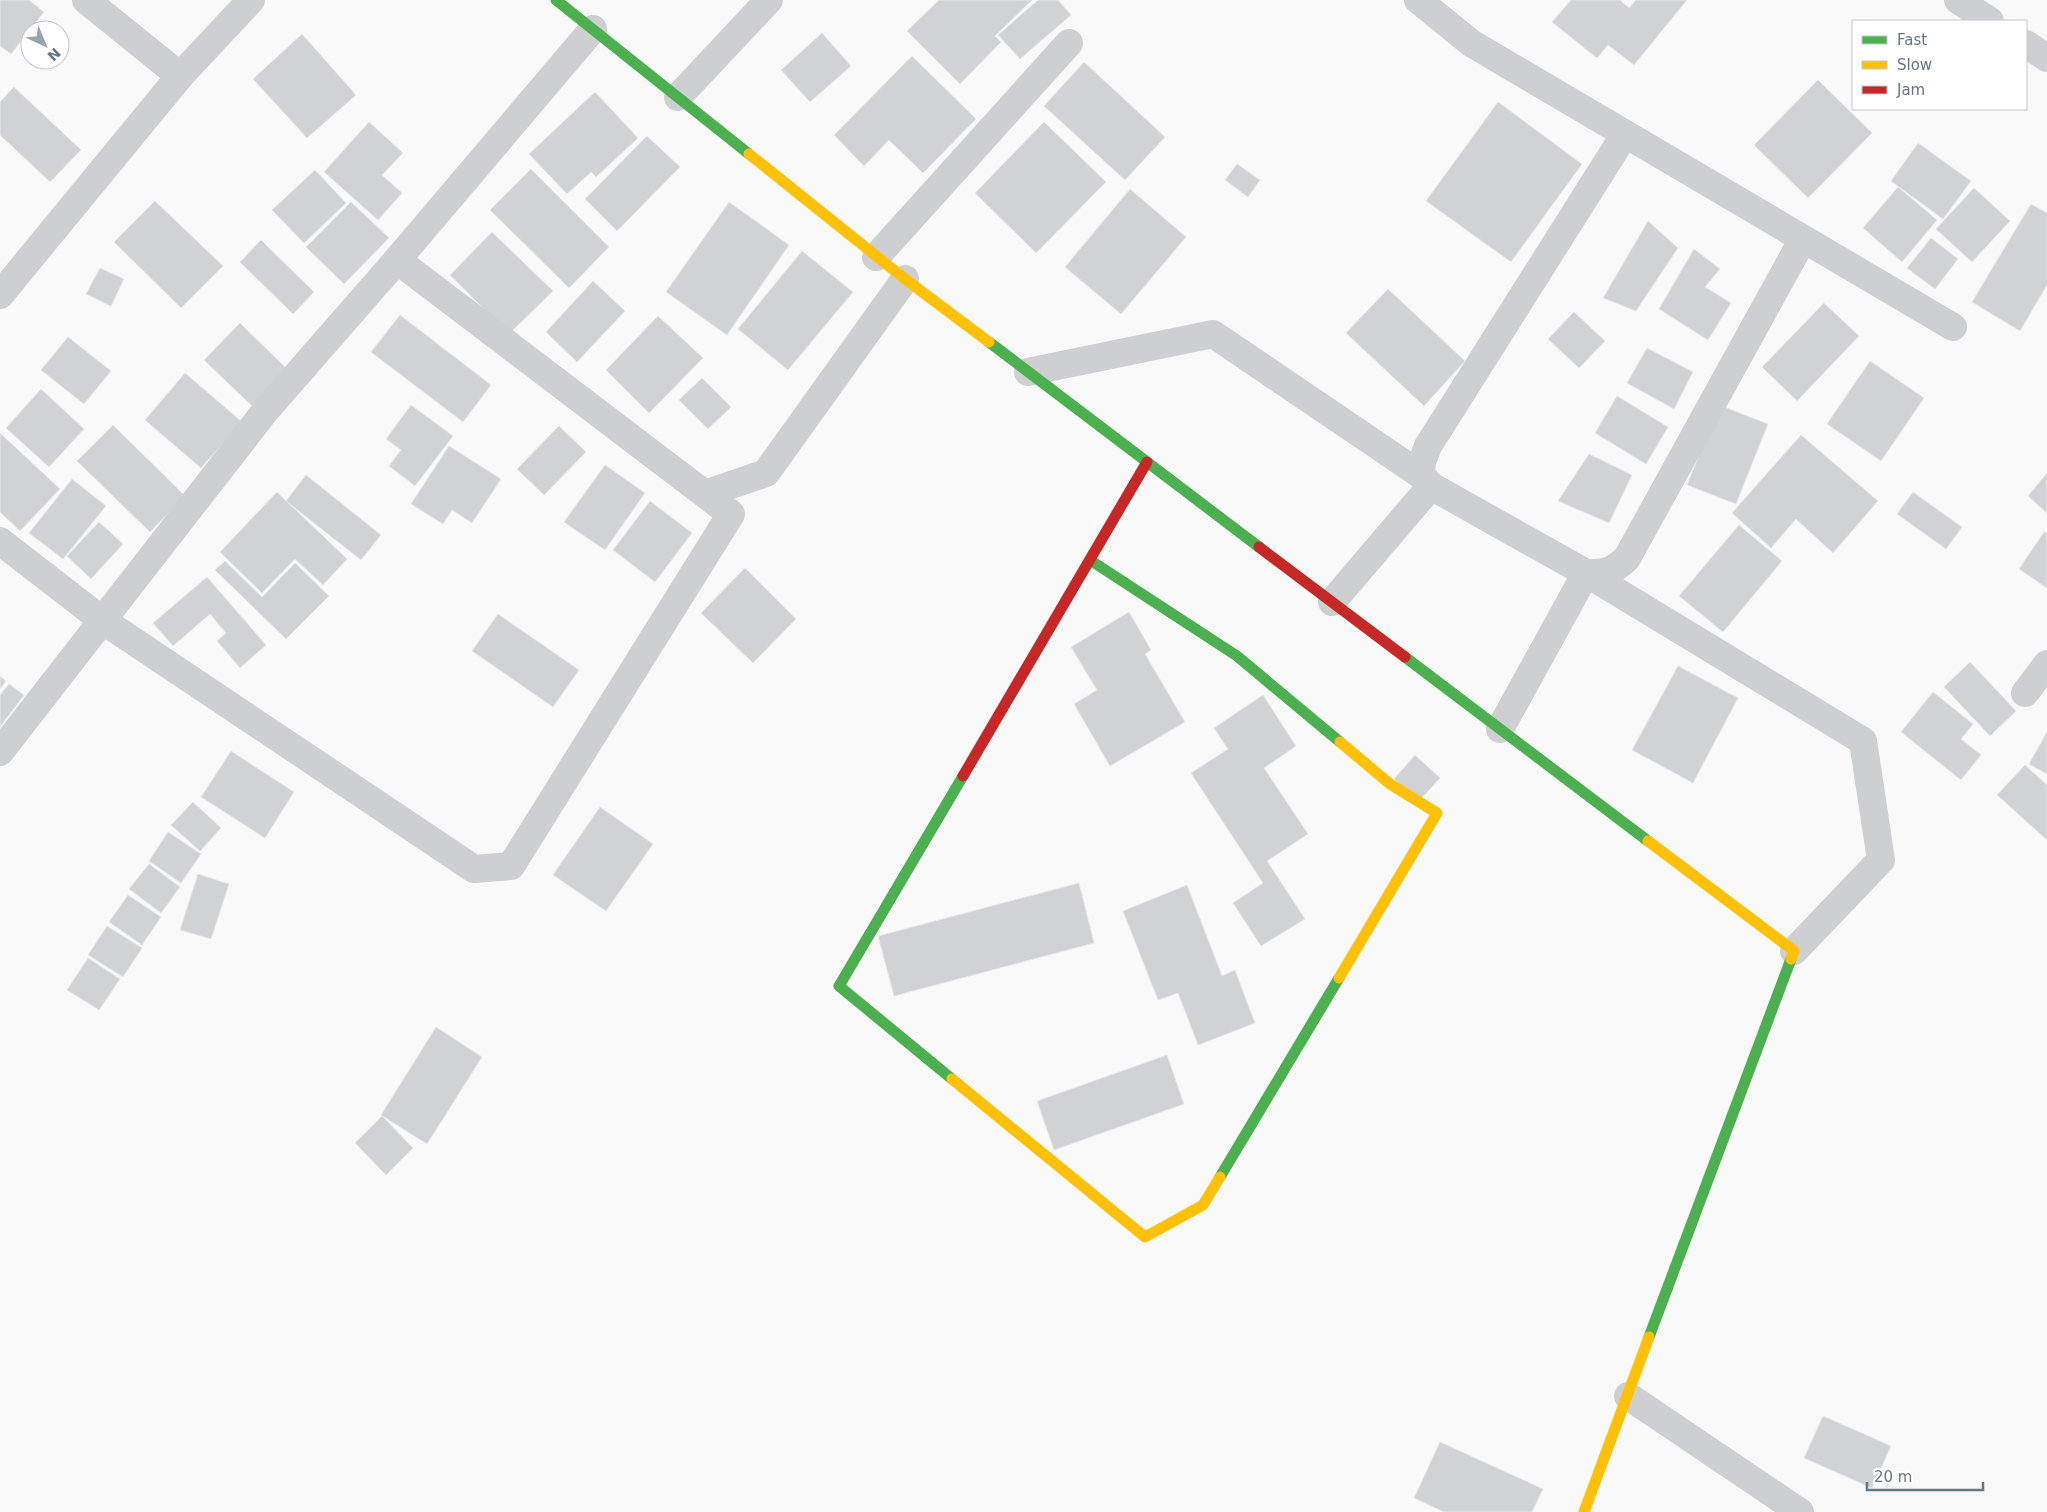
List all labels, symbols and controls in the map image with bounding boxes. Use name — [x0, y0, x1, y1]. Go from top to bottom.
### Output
north arrow — [20, 20, 70, 70]
legend — [1852, 20, 2027, 110]
text: Fast — [1897, 31, 1927, 49]
text: N — [44, 45, 64, 64]
text: Slow — [1897, 56, 1932, 74]
text: Jam — [1896, 81, 1925, 99]
scale bar — [1867, 1460, 1983, 1492]
text: 20 m — [1874, 1468, 1912, 1486]

